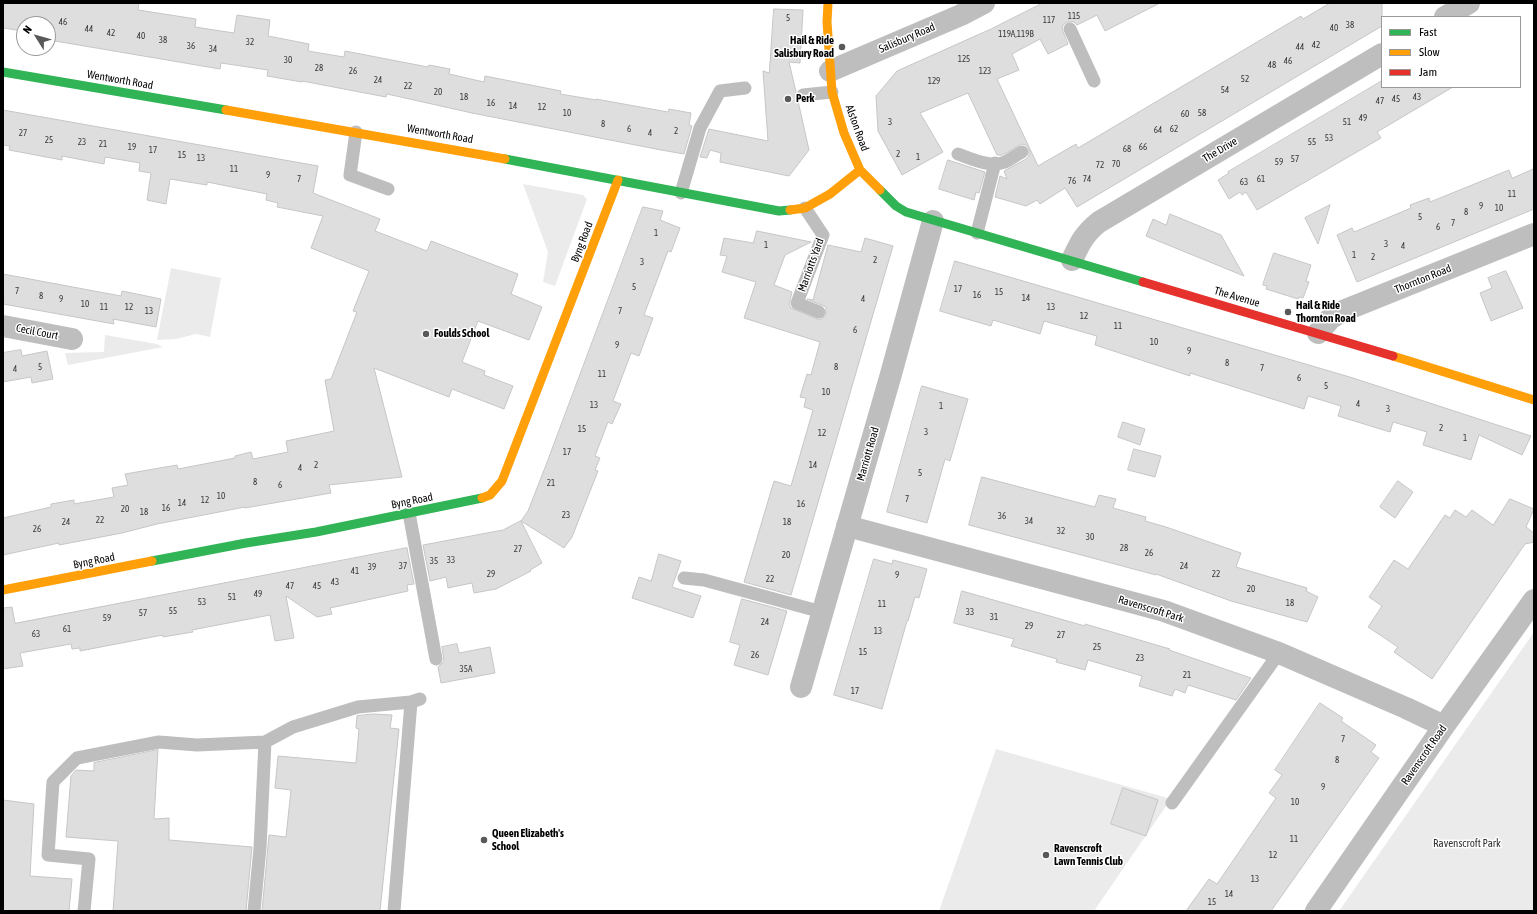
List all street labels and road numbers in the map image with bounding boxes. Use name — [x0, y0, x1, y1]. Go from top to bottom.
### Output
street label: Salisbury Road — [877, 20, 937, 56]
street label: Wentworth Road — [86, 68, 154, 92]
street label: Alston Road — [843, 103, 871, 153]
street label: Wentworth Road — [406, 122, 474, 146]
street label: The Drive — [1200, 135, 1240, 165]
street label: Byng Road — [568, 220, 596, 264]
street label: Marriotts Yard — [795, 236, 827, 294]
street label: Thornton Road — [1393, 262, 1453, 296]
street label: The Avenue — [1213, 284, 1261, 310]
street label: Cecil Court — [15, 321, 59, 343]
street label: Marriott Road — [854, 425, 882, 483]
street label: Byng Road — [390, 490, 434, 512]
street label: Byng Road — [72, 550, 116, 572]
street label: Ravenscroft Park — [1117, 593, 1185, 625]
street label: Ravenscroft Road — [1398, 722, 1450, 788]

